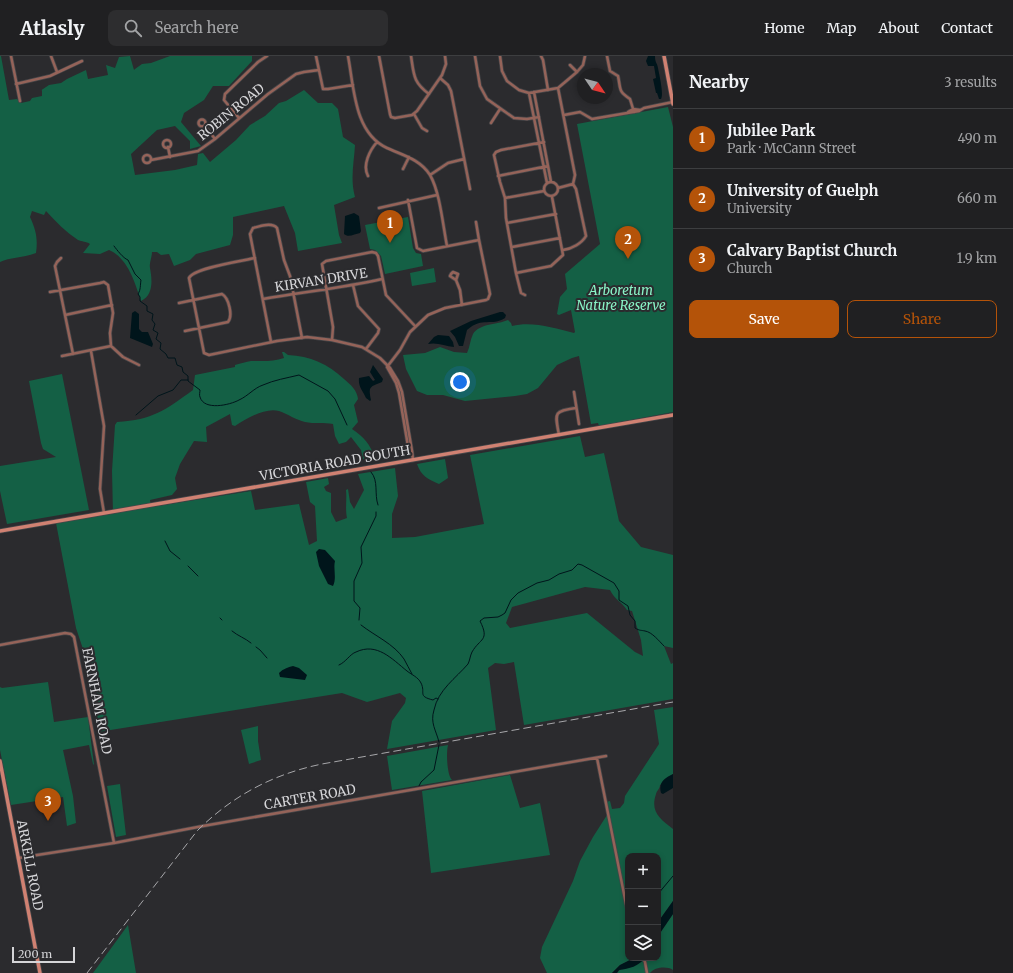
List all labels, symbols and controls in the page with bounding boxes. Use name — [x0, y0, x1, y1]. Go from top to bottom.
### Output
search box — [108, 10, 388, 46]
text: Atlasly — [20, 16, 84, 40]
icon: search — [122, 17, 144, 39]
text: Search here — [154, 18, 239, 37]
text: Home — [764, 19, 805, 37]
text: Map — [827, 19, 856, 37]
text: About — [878, 19, 919, 37]
text: Contact — [941, 19, 993, 37]
north arrow — [577, 68, 613, 104]
text: Nearby — [689, 71, 749, 93]
text: 3 results — [944, 74, 997, 91]
street label: ROBIN ROAD — [194, 80, 268, 144]
text: Jubilee Park — [727, 121, 815, 140]
text: 1 — [699, 130, 705, 147]
text: 490 m — [958, 130, 997, 147]
text: Park · McCann Street — [727, 140, 856, 157]
text: University of Guelph — [727, 181, 878, 200]
text: 2 — [698, 190, 706, 207]
text: 660 m — [957, 190, 997, 207]
text: University — [727, 200, 792, 217]
pin: 1 — [377, 210, 403, 243]
pin: 2 — [615, 226, 641, 259]
text: Calvary Baptist Church — [727, 241, 897, 260]
text: 3 — [698, 250, 706, 267]
text: 1.9 km — [957, 250, 997, 267]
text: Church — [727, 260, 772, 277]
street label: KIRVAN DRIVE — [274, 264, 369, 296]
park label: Arboretum Nature Reserve — [576, 282, 666, 314]
button: Save — [689, 300, 839, 338]
button: Share — [847, 300, 997, 338]
your location — [450, 372, 470, 392]
street label: VICTORIA ROAD SOUTH — [257, 441, 412, 485]
street label: FARNHAM ROAD — [78, 646, 116, 756]
street label: CARTER ROAD — [263, 781, 357, 813]
pin: 3 — [35, 788, 61, 821]
street label: ARKELL ROAD — [13, 817, 47, 912]
map controls — [625, 853, 661, 961]
button: + — [625, 853, 661, 889]
button: − — [625, 889, 661, 925]
button: layers — [625, 925, 661, 961]
scale bar — [12, 945, 75, 964]
text: 200 m — [18, 947, 52, 961]

